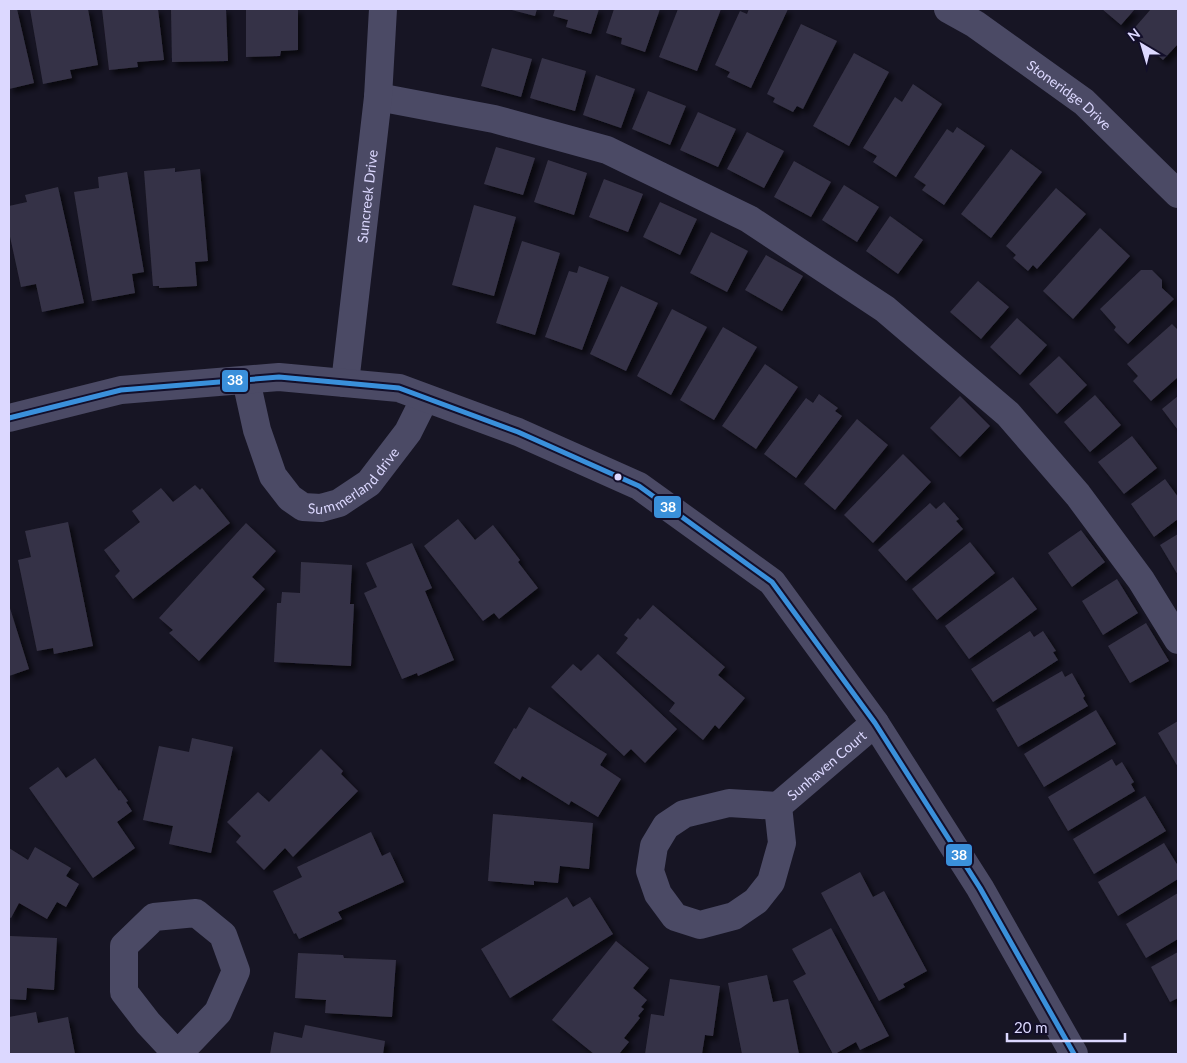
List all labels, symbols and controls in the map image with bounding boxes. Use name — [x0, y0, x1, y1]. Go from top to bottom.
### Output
north arrow — [1117, 20, 1167, 70]
text: N — [1124, 24, 1143, 44]
street label: Stoneridge Drive — [1024, 56, 1116, 133]
street label: Suncreek Drive — [353, 149, 380, 244]
line badge: 38 — [221, 369, 249, 393]
text: 38 — [227, 371, 243, 388]
street label: Summerland drive — [307, 443, 402, 517]
unlabelled marker — [613, 472, 623, 482]
line badge: 38 — [653, 495, 682, 519]
text: 38 — [660, 498, 676, 515]
street label: Sunhaven Court — [783, 726, 869, 803]
line badge: 38 — [945, 843, 973, 867]
text: 38 — [951, 846, 967, 863]
scale bar — [1007, 1010, 1124, 1042]
text: 20 m — [1014, 1018, 1048, 1036]

